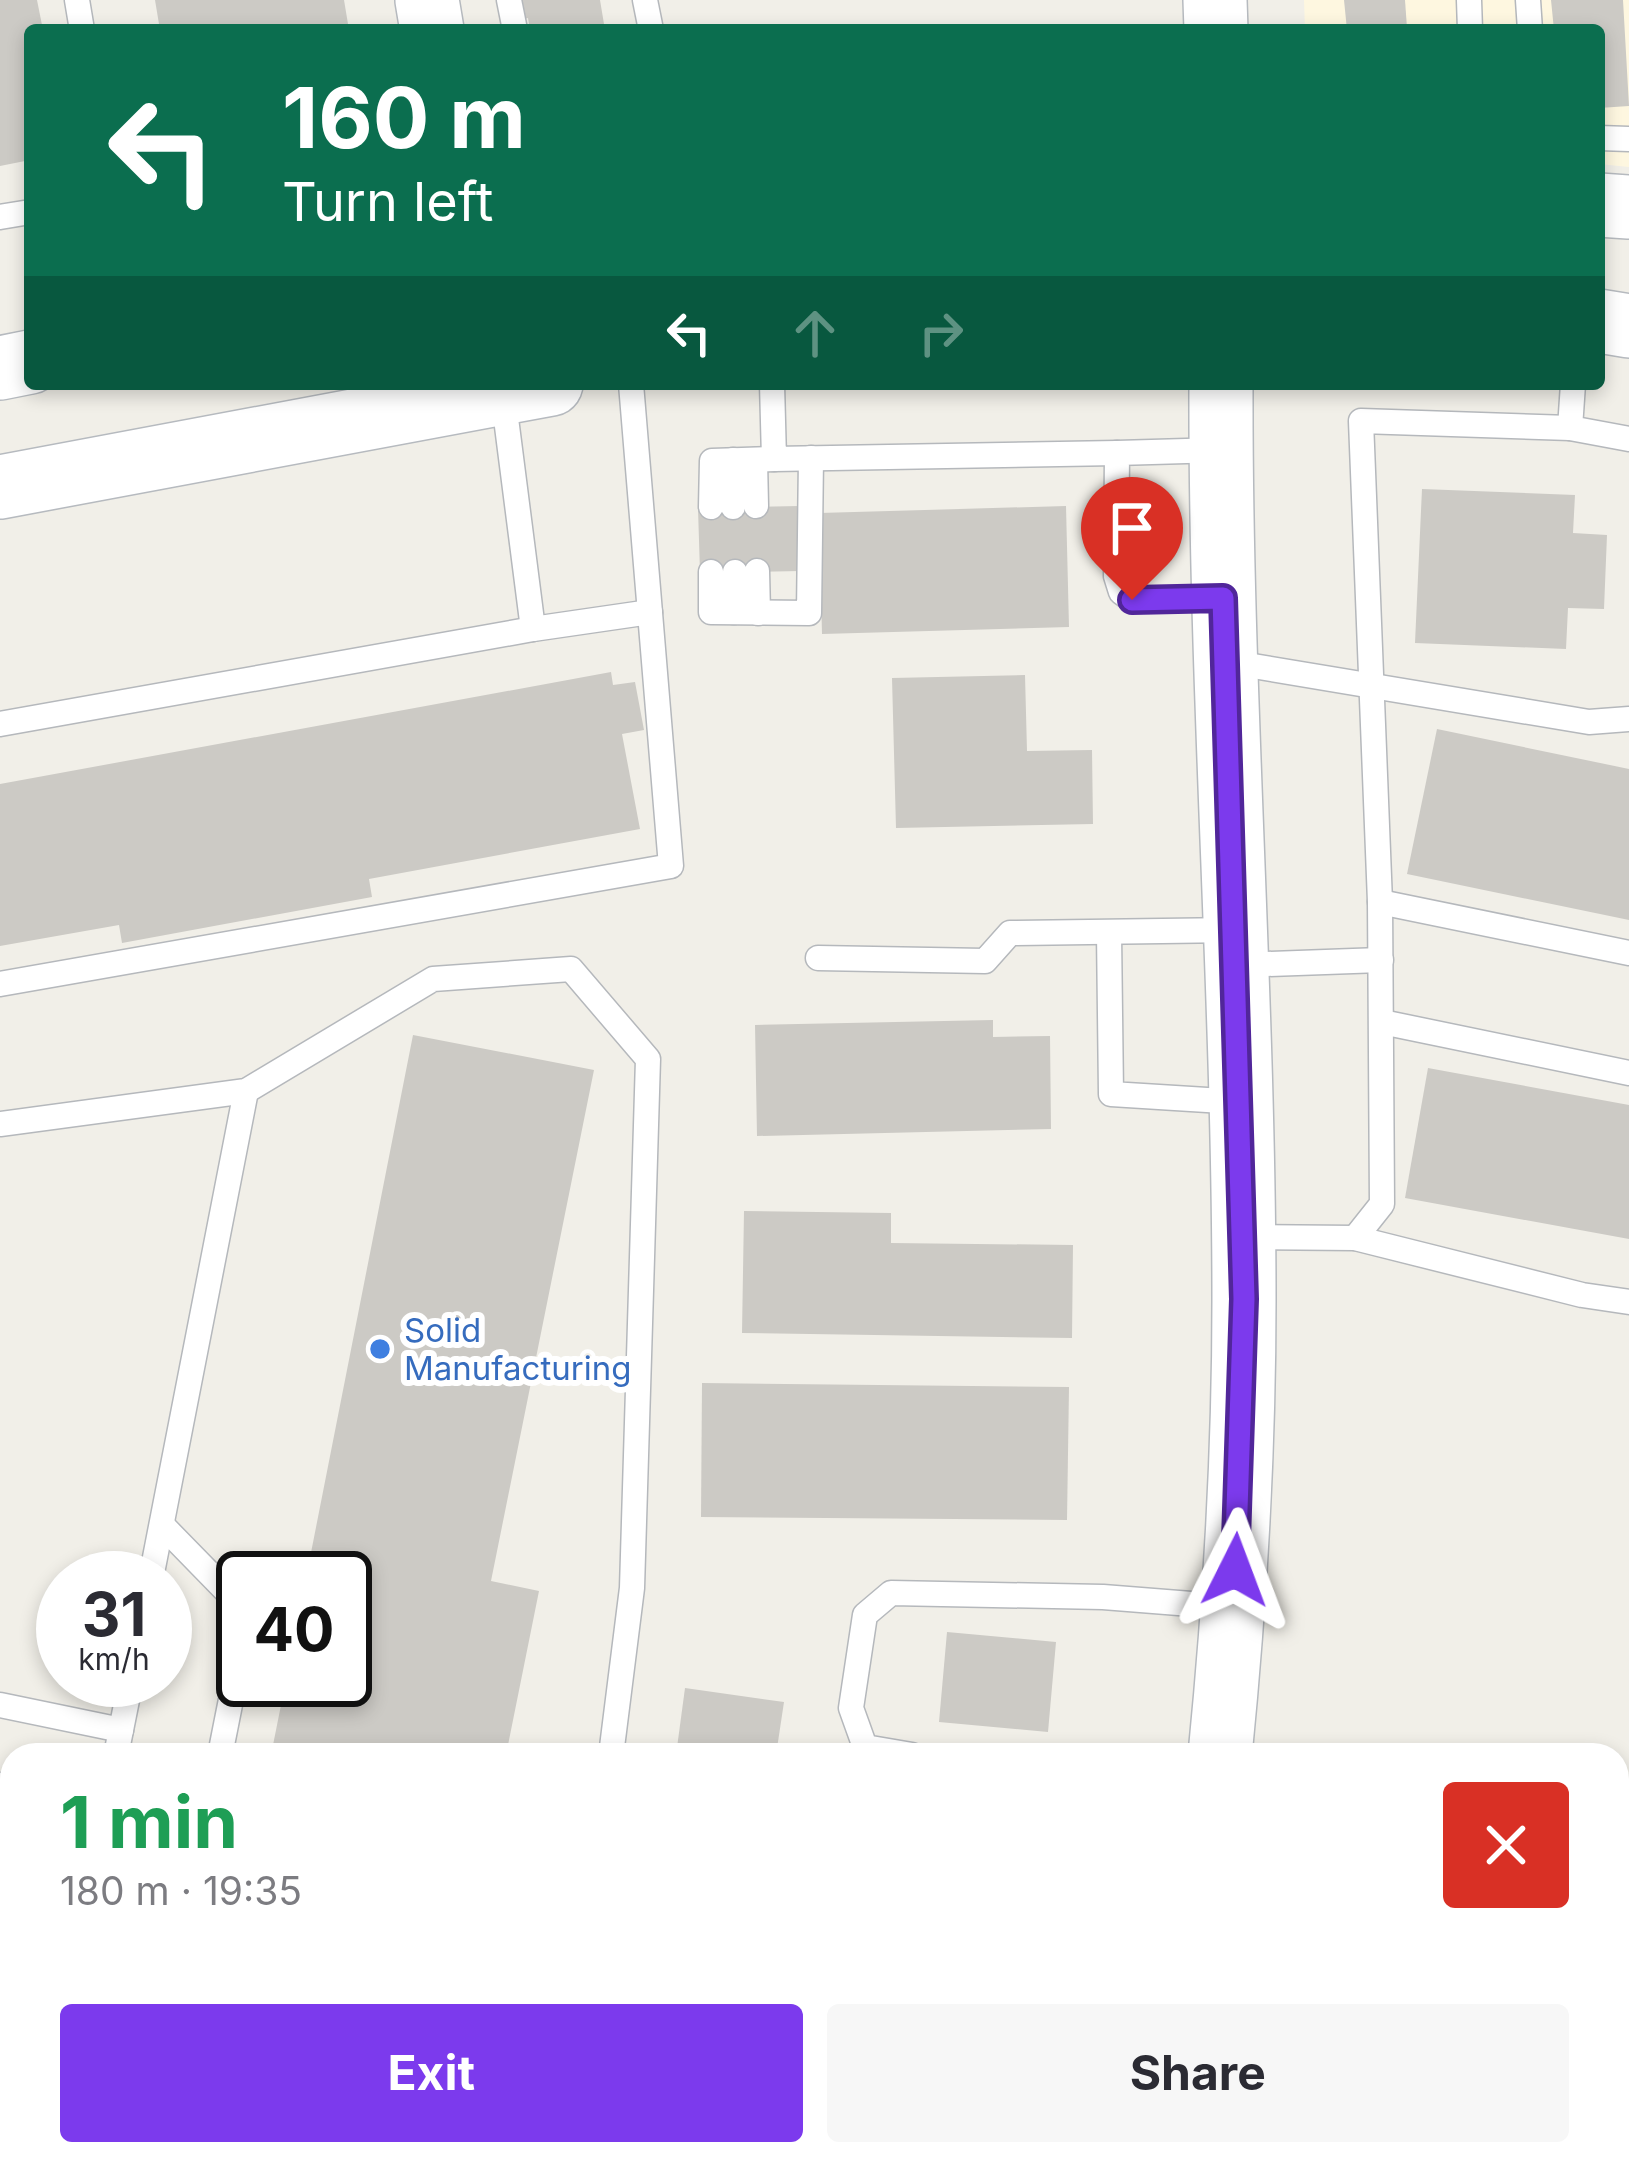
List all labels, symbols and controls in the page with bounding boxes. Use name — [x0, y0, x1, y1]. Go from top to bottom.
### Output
text: 160 m — [282, 67, 526, 168]
icon: left — [84, 72, 240, 228]
text: Turn left — [282, 169, 493, 234]
icon: left — [656, 300, 722, 366]
icon: ahead — [782, 300, 848, 366]
icon: right — [908, 300, 974, 366]
pin — [1081, 477, 1183, 600]
icon: arrive — [1099, 495, 1165, 561]
place label: Solid Manufacturing — [404, 1310, 631, 1388]
marker: Solid Manufacturing — [367, 1336, 393, 1362]
position arrow — [1172, 1507, 1298, 1633]
speed limit sign: 40 — [216, 1551, 372, 1707]
text: 31 — [82, 1578, 146, 1650]
text: km/h — [78, 1641, 150, 1677]
text: 1 min — [60, 1778, 238, 1865]
button: close — [1443, 1782, 1569, 1908]
text: 180 m · 19:35 — [60, 1867, 302, 1914]
button: Exit — [60, 2004, 803, 2142]
button: Share — [827, 2004, 1569, 2142]

